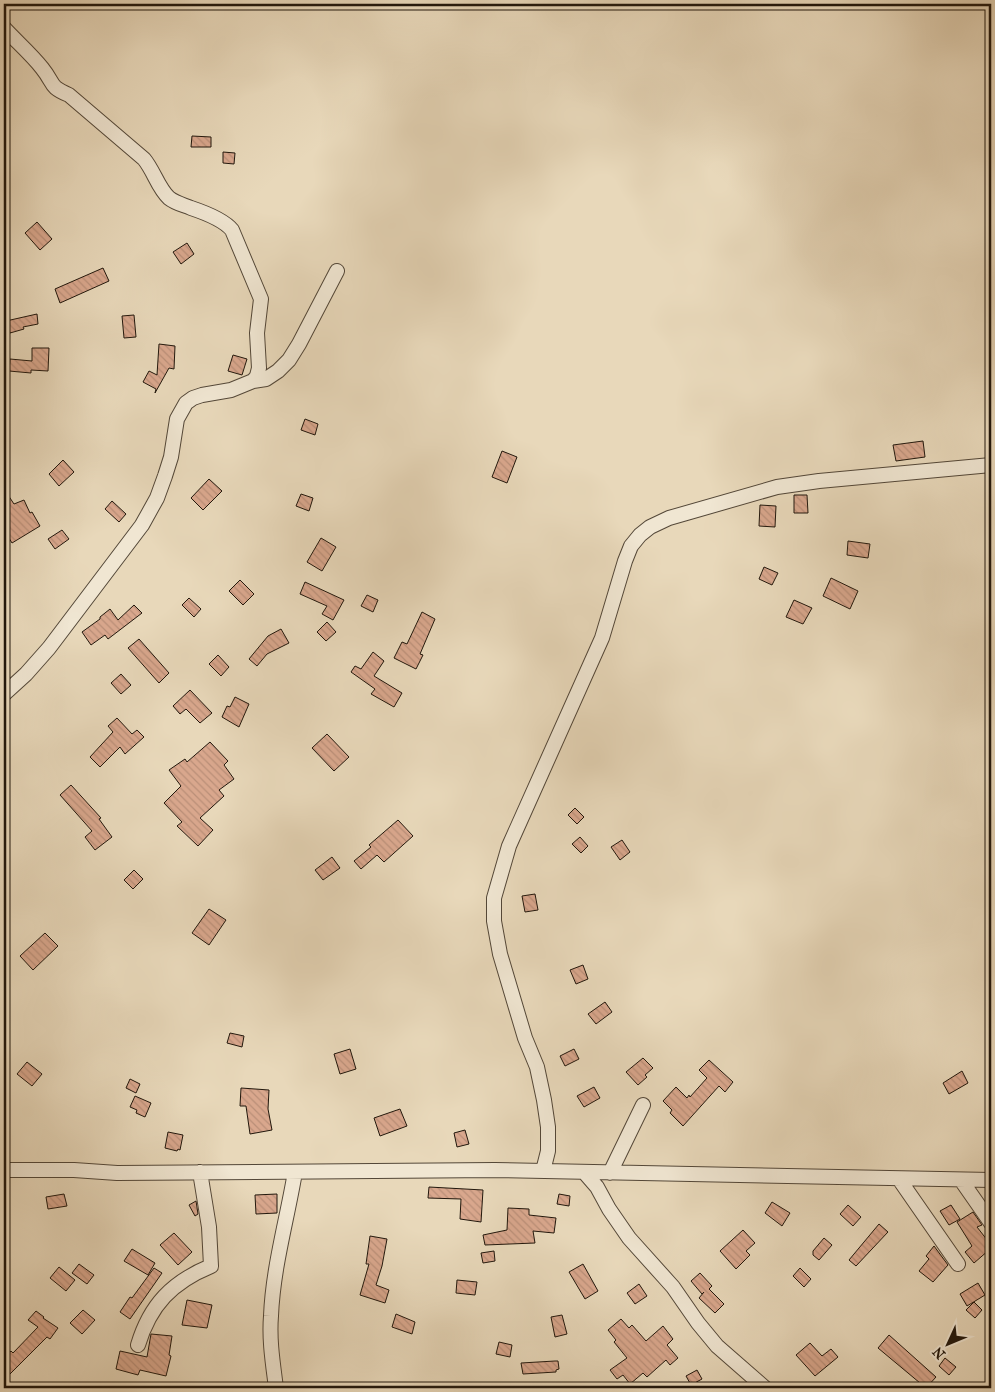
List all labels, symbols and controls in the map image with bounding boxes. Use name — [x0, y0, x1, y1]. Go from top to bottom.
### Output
north arrow — [922, 1320, 972, 1370]
text: N — [929, 1343, 949, 1362]

